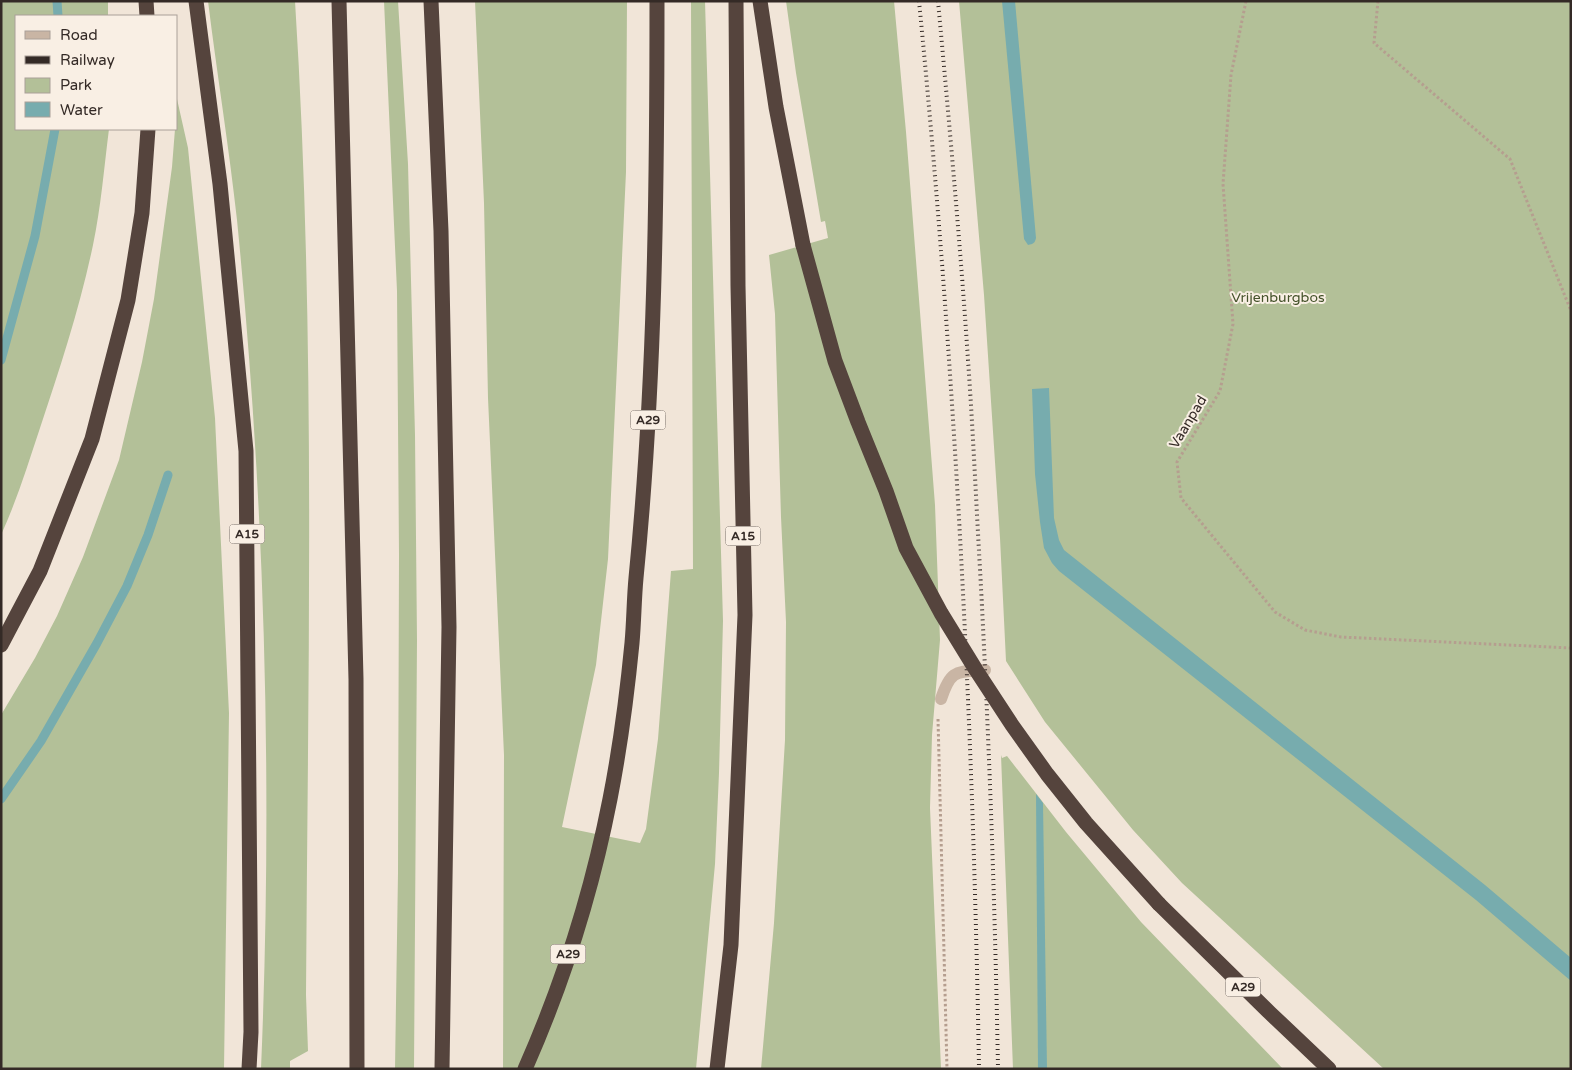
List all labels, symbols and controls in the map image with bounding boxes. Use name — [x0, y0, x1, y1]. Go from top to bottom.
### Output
legend — [15, 15, 178, 130]
text: Road — [60, 26, 98, 44]
text: Railway — [60, 51, 115, 69]
text: Park — [60, 76, 92, 94]
text: Water — [60, 101, 103, 119]
park label: Vrijenburgbos — [1231, 289, 1325, 306]
street label: Vaanpad — [1166, 392, 1210, 452]
road number: A29 — [630, 410, 666, 430]
road number: A15 — [230, 524, 264, 544]
road number: A15 — [726, 526, 760, 546]
road number: A29 — [550, 944, 586, 964]
road number: A29 — [1226, 978, 1260, 996]

